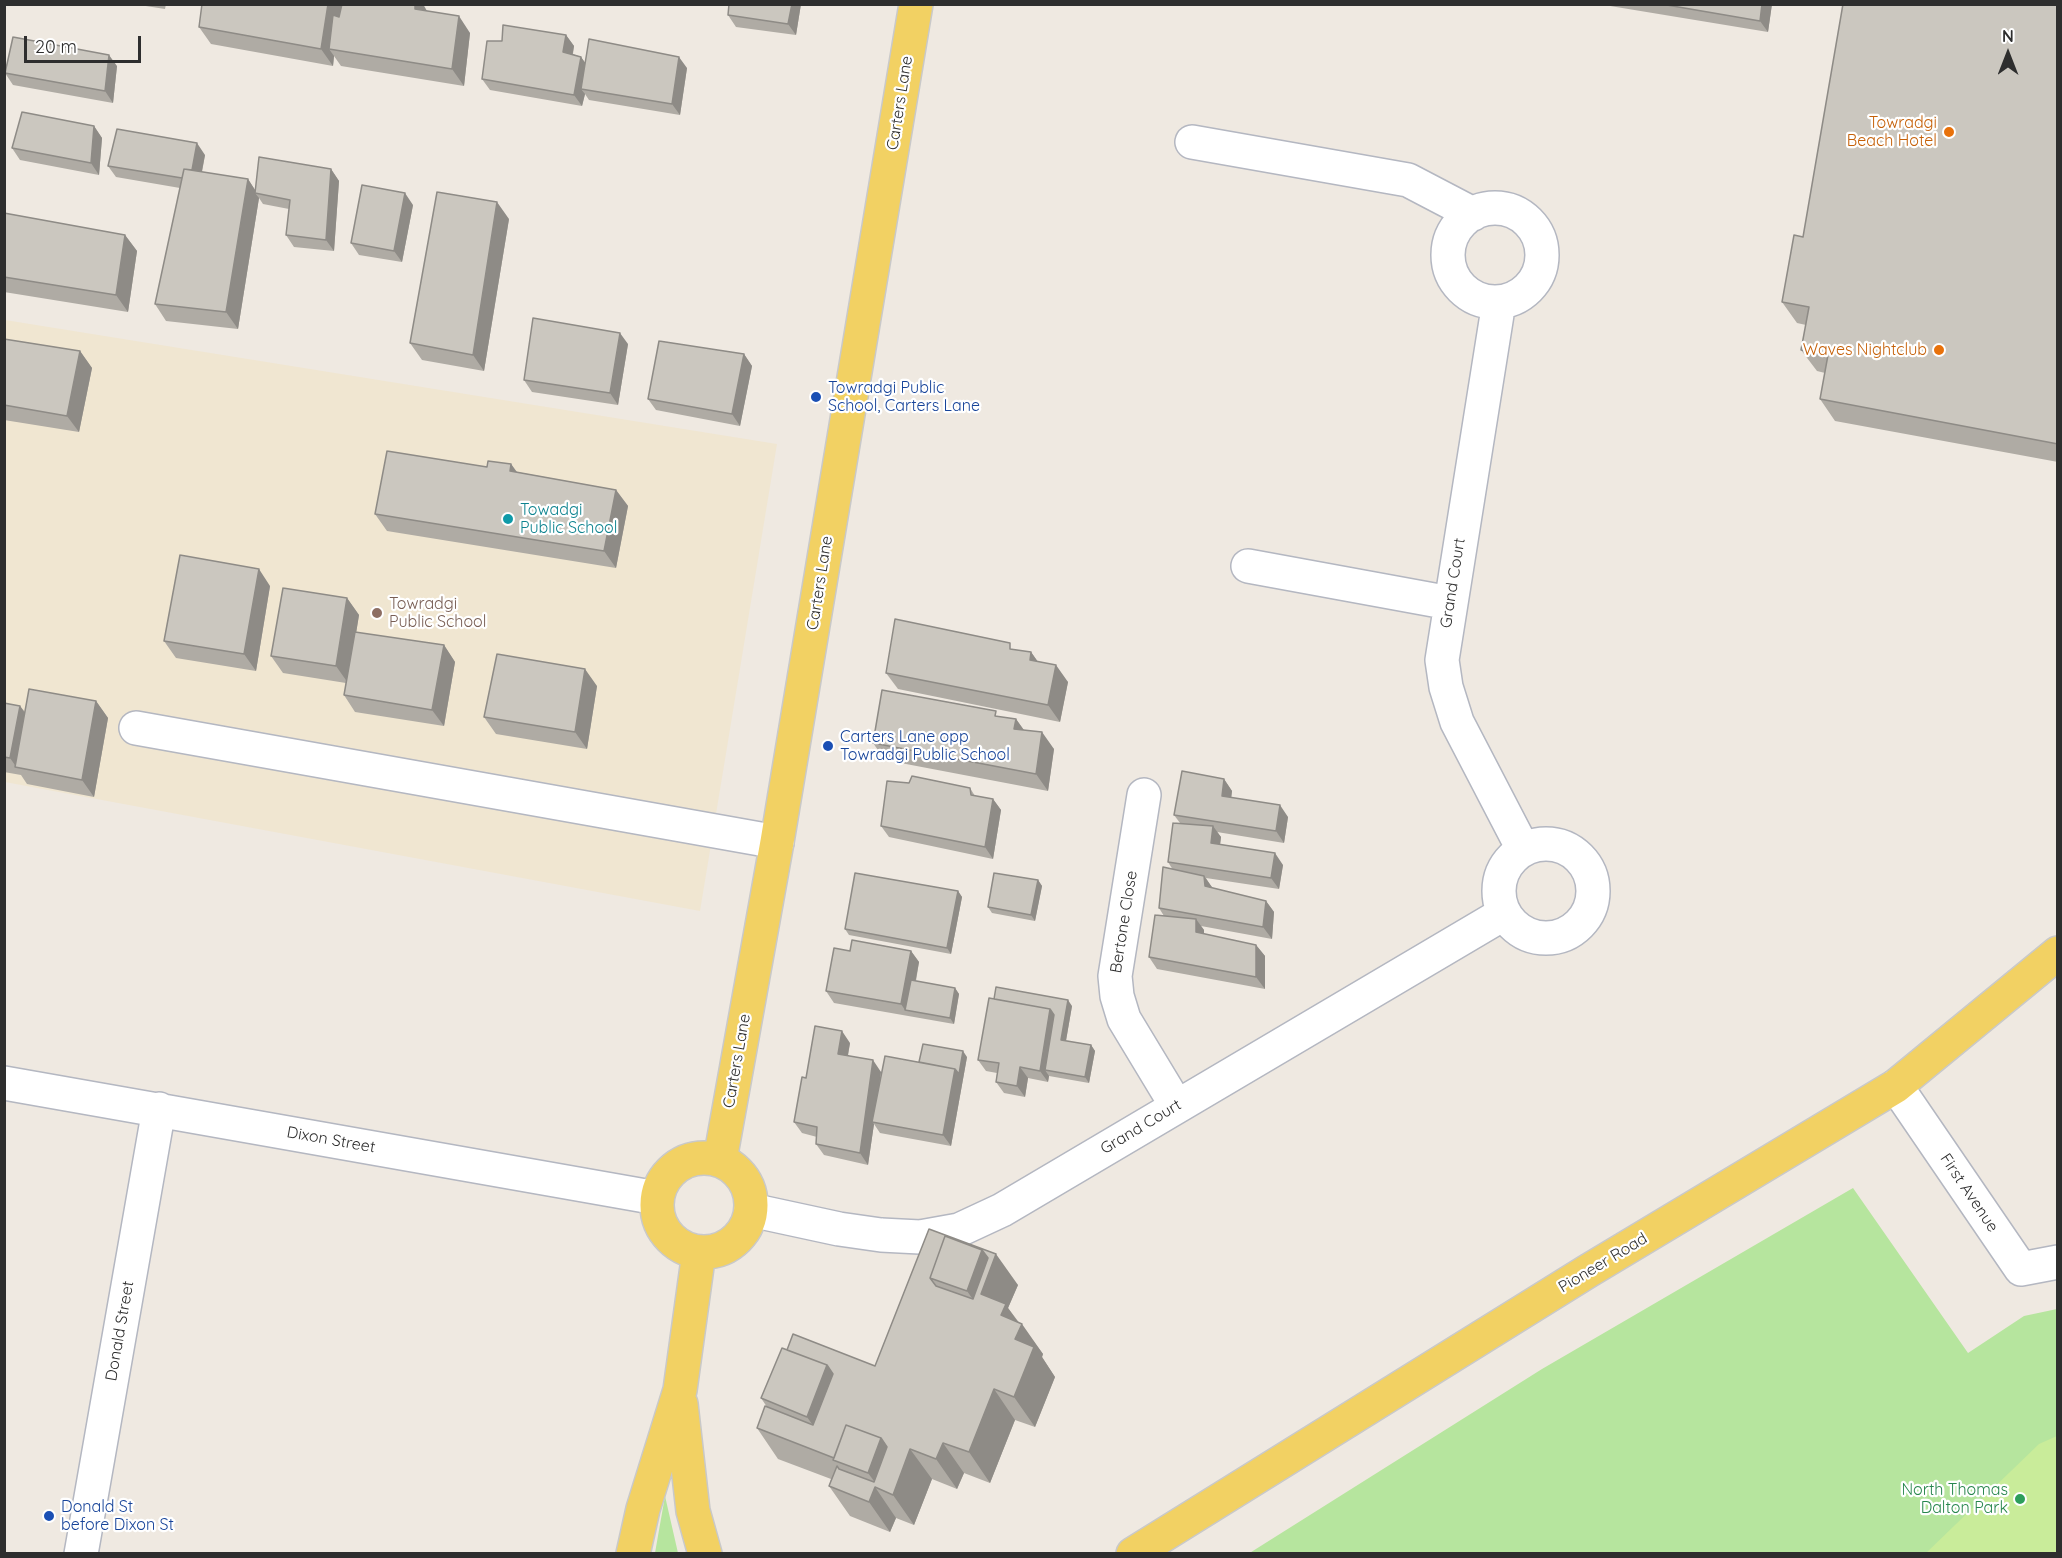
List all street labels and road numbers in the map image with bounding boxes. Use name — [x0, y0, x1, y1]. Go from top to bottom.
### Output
street label: Carters Lane — [883, 54, 917, 152]
street label: Carters Lane — [803, 534, 837, 632]
street label: Grand Court — [1436, 537, 1470, 629]
street label: Bertone Close — [1106, 869, 1142, 975]
street label: Carters Lane — [719, 1012, 755, 1110]
street label: Grand Court — [1097, 1095, 1185, 1159]
street label: Dixon Street — [285, 1123, 377, 1157]
street label: First Avenue — [1936, 1150, 2002, 1236]
street label: Pioneer Road — [1555, 1229, 1651, 1297]
street label: Donald Street — [102, 1279, 138, 1383]

